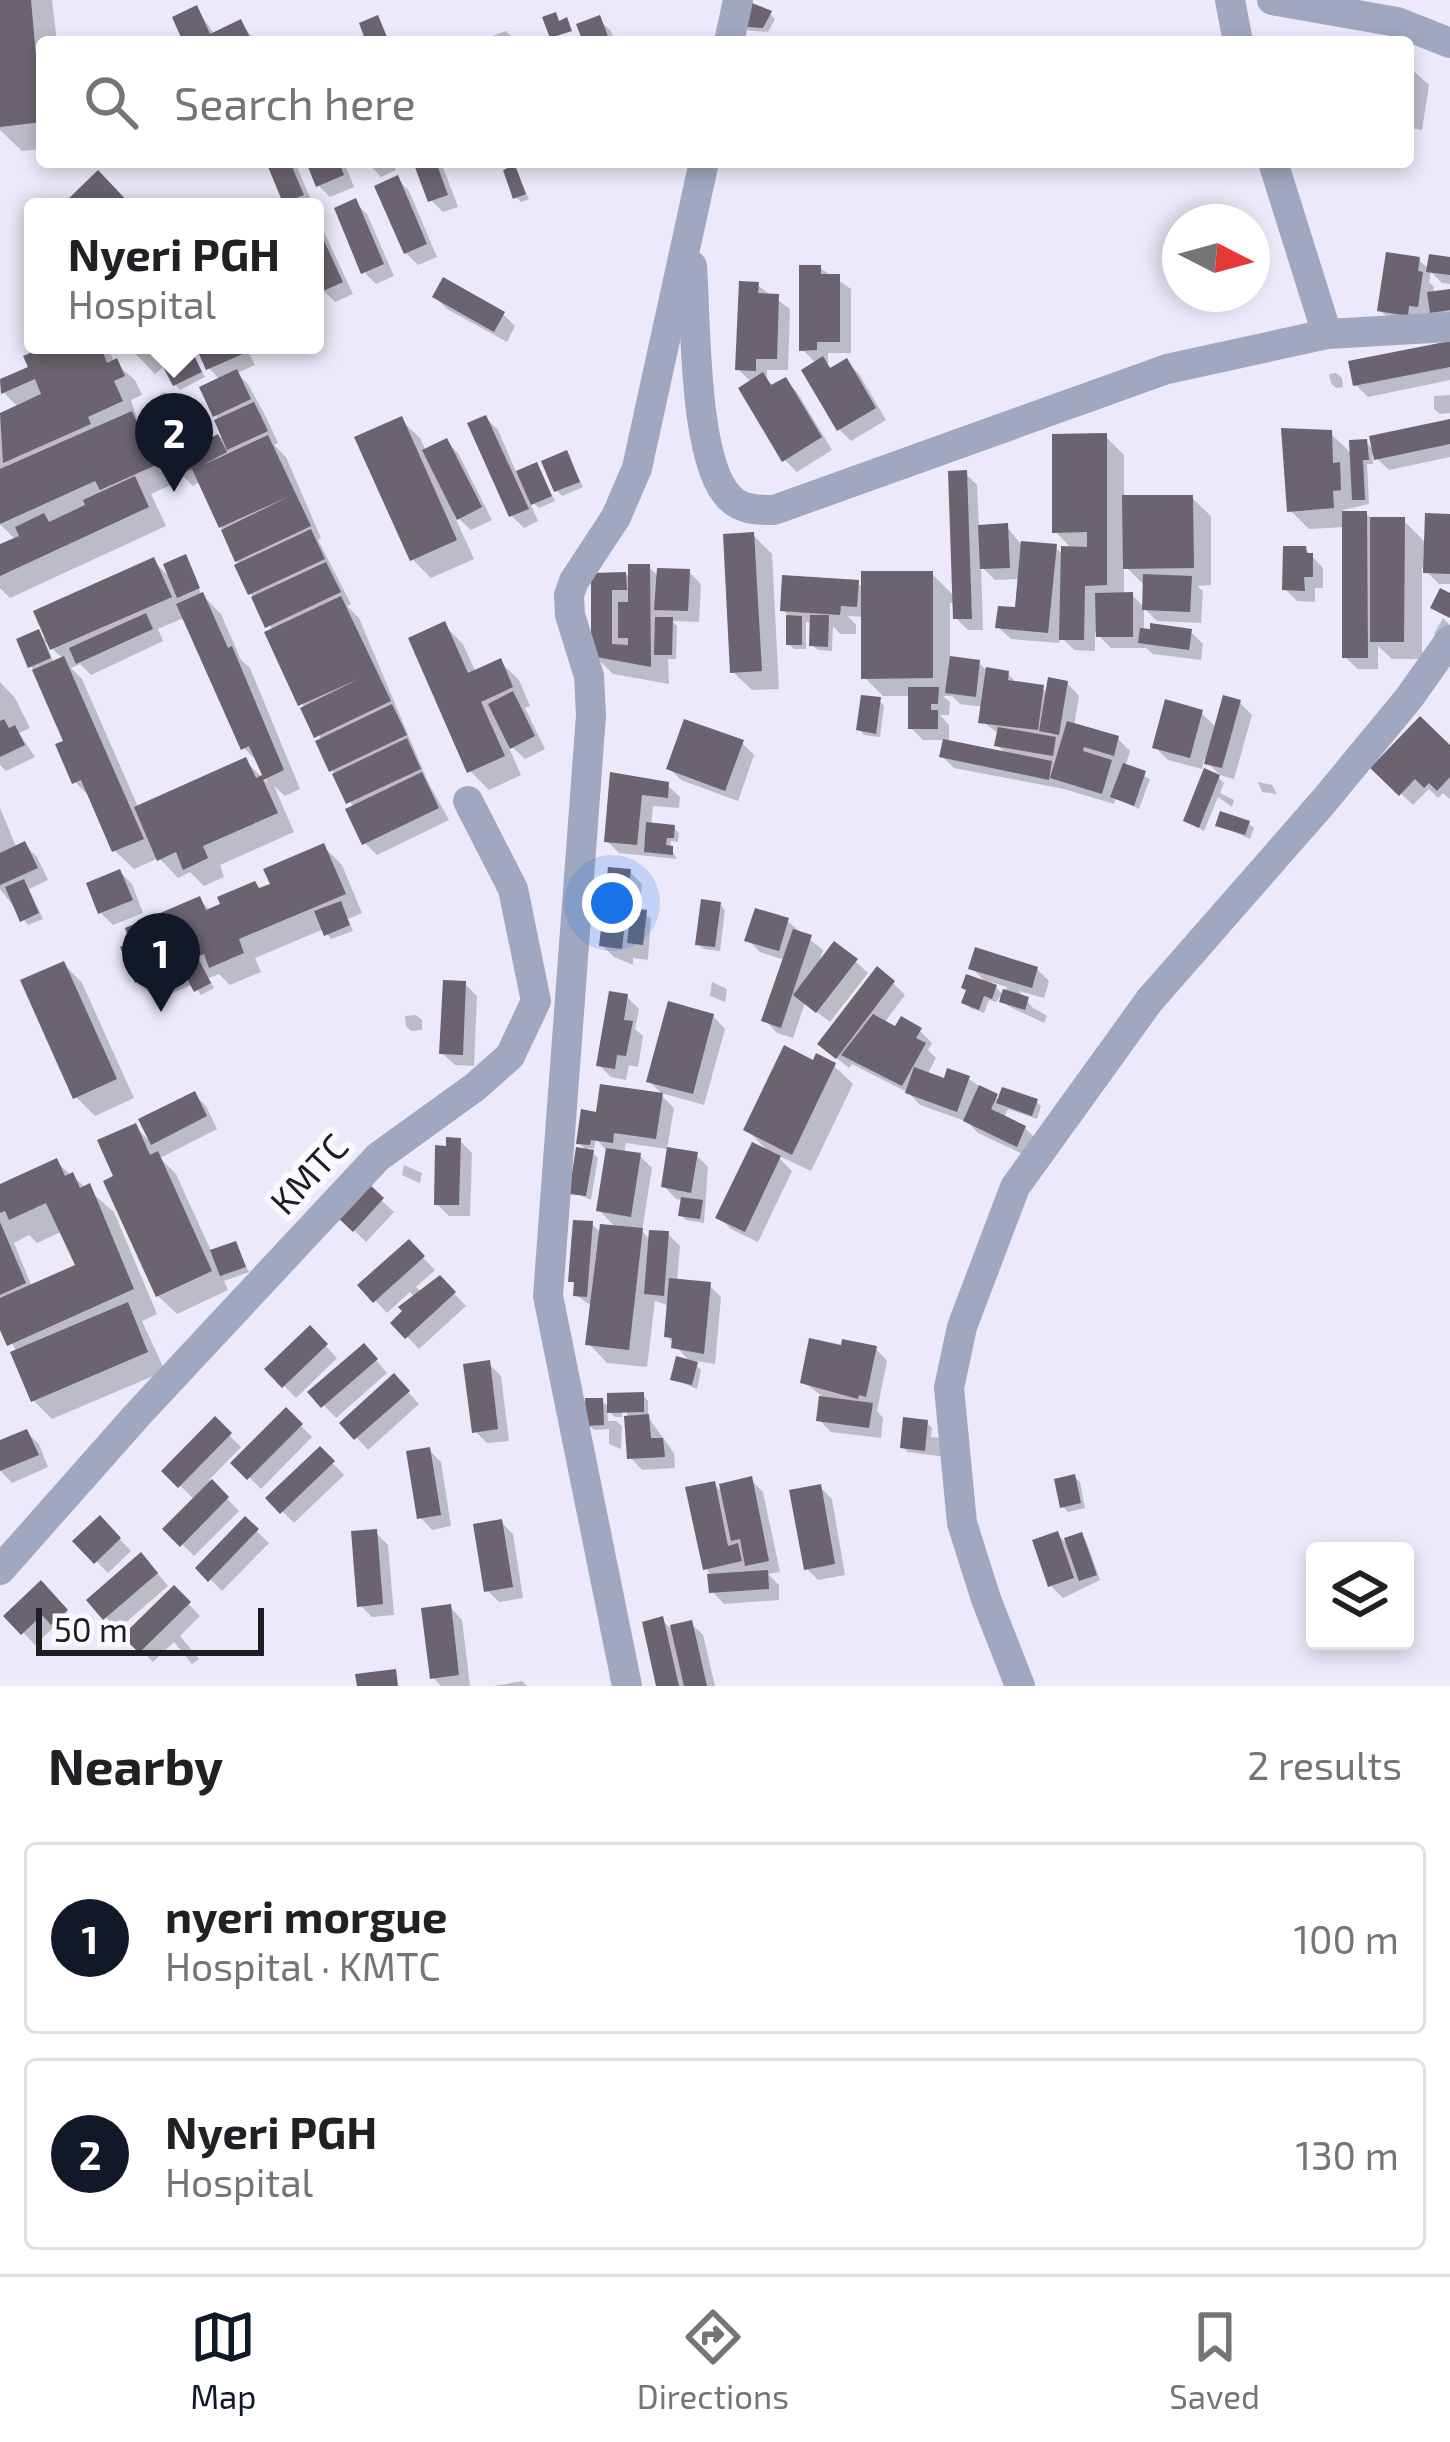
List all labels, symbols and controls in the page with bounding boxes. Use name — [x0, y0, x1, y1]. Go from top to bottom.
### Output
search box — [36, 36, 1414, 168]
icon: search — [78, 69, 144, 135]
text: Search here — [174, 75, 416, 129]
popup — [24, 198, 324, 354]
north arrow — [1162, 204, 1270, 312]
text: Nyeri PGH — [68, 226, 280, 280]
text: Hospital — [68, 280, 216, 327]
pin: 2 — [135, 393, 213, 492]
your location — [582, 873, 642, 933]
pin: 1 — [122, 913, 200, 1012]
street label: KMTC — [260, 1124, 356, 1222]
map controls — [1306, 1542, 1414, 1650]
button: layers — [1306, 1542, 1414, 1650]
scale bar — [36, 1602, 264, 1655]
text: 50 m — [54, 1609, 128, 1649]
text: Nearby — [48, 1734, 223, 1795]
text: 2 results — [1247, 1741, 1402, 1788]
text: nyeri morgue — [165, 1888, 447, 1942]
text: 1 — [82, 1915, 98, 1962]
text: 100 m — [1294, 1915, 1399, 1962]
text: Hospital · KMTC — [165, 1942, 440, 1989]
text: Nyeri PGH — [165, 2104, 377, 2158]
text: 2 — [79, 2131, 101, 2178]
text: 130 m — [1295, 2131, 1399, 2178]
text: Hospital — [165, 2158, 313, 2205]
tab: Map — [190, 2304, 256, 2416]
tab: Directions — [637, 2304, 789, 2416]
tab: Saved — [1169, 2304, 1260, 2416]

